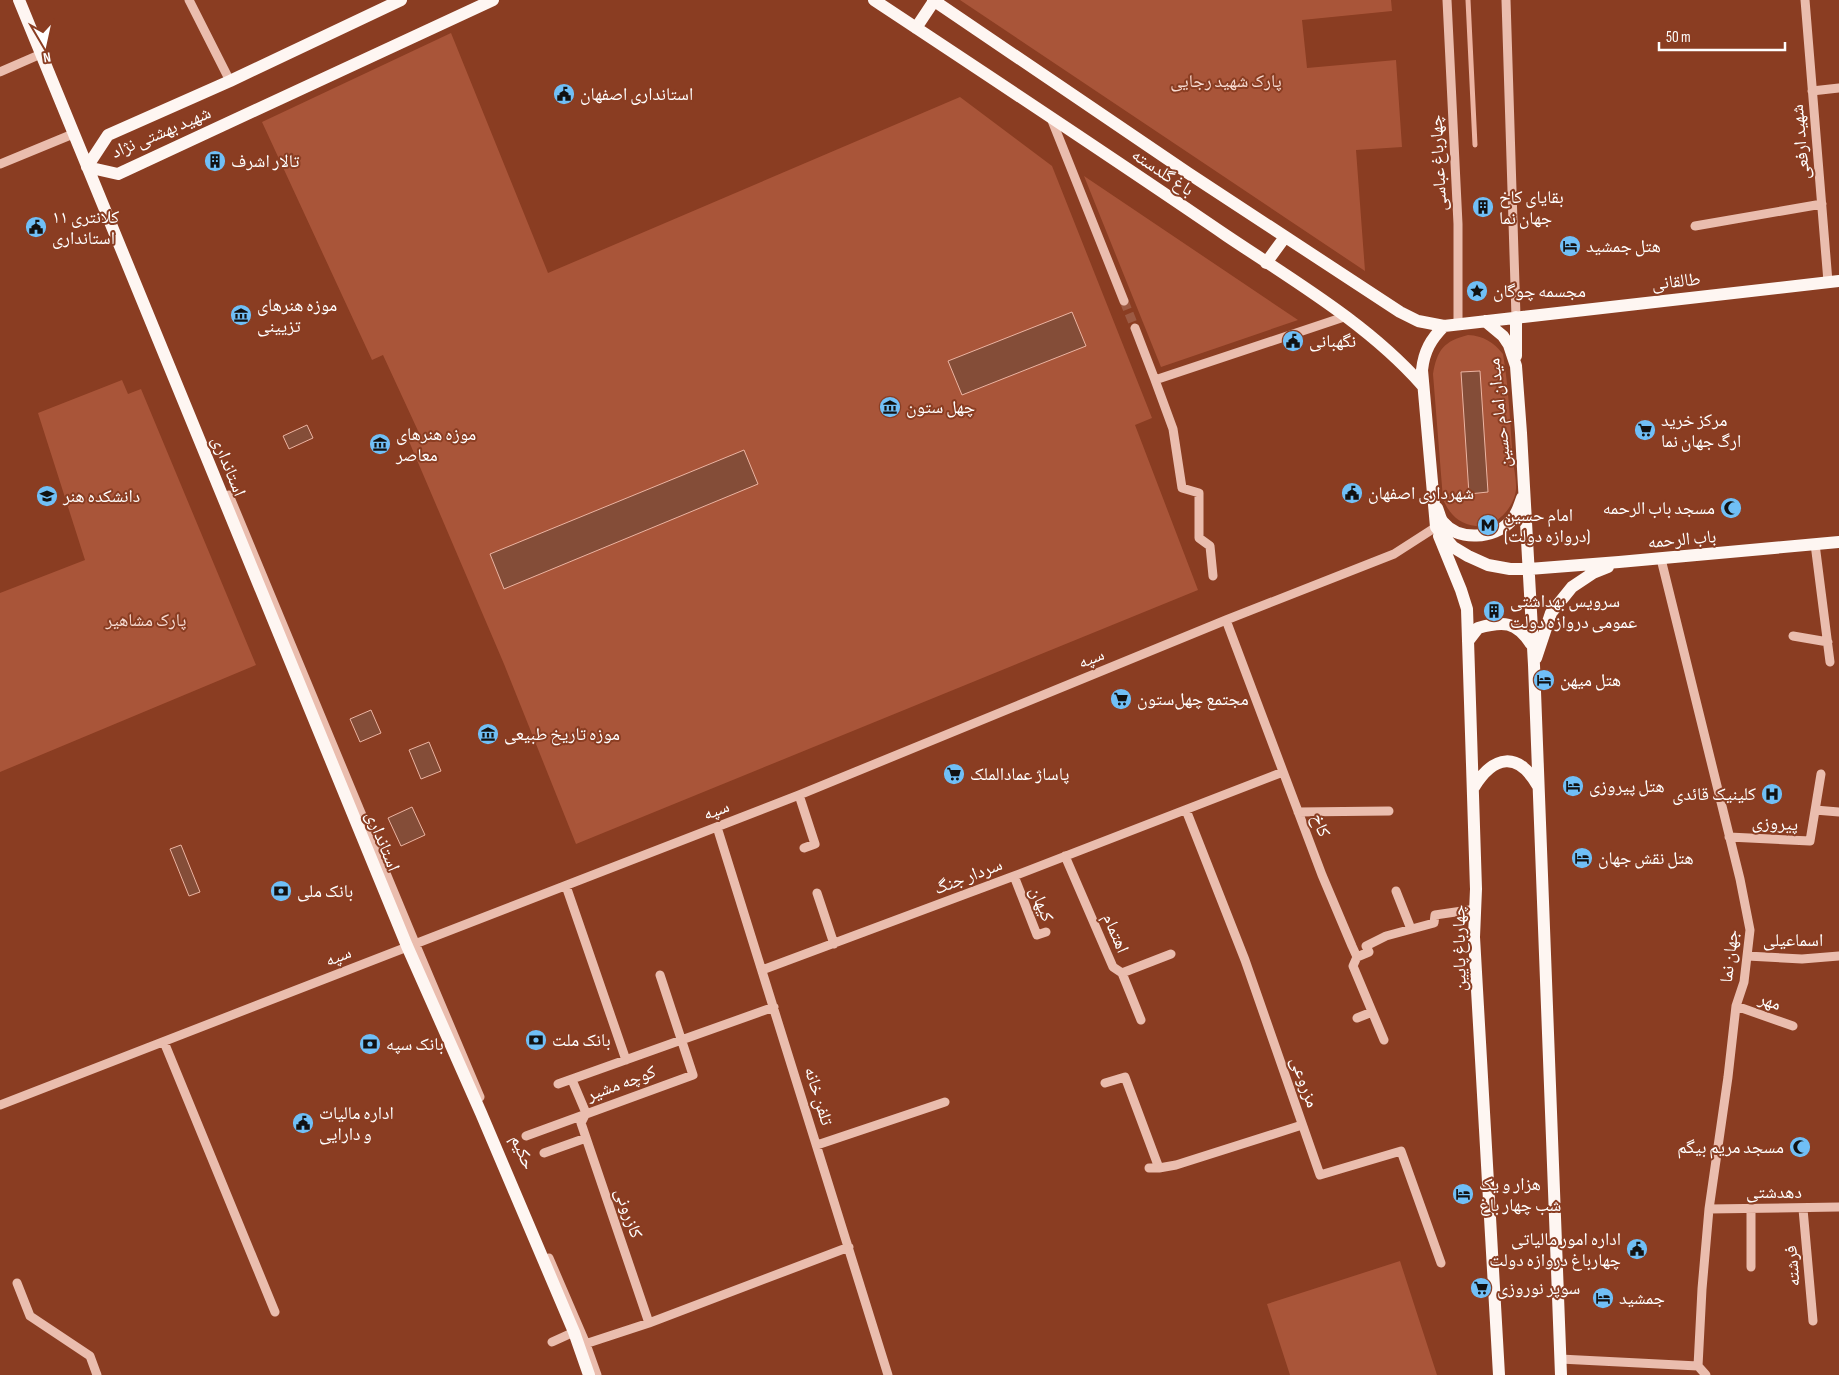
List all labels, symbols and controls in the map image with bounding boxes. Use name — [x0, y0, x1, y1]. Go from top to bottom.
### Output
north arrow — [20, 20, 70, 70]
scale bar — [1659, 20, 1785, 52]
text: 50 m — [1666, 28, 1691, 47]
text: N — [42, 48, 52, 66]
park label: پارک شهید رجایی — [1170, 71, 1282, 92]
public building icon: استانداری اصفهان — [552, 82, 576, 106]
place label: استانداری اصفهان — [580, 84, 693, 105]
street label: شهید بهشتی نژاد — [108, 102, 214, 163]
street label: شهید ارفعی — [1787, 104, 1814, 180]
street label: چهارباغ عباسی — [1425, 114, 1452, 212]
street label: باغ گلدسته — [1128, 144, 1198, 201]
building icon: تالار اشرف — [203, 149, 227, 173]
place label: تالار اشرف — [231, 151, 300, 172]
place label: بقایای کاخ جهان نما — [1499, 187, 1564, 229]
building icon: بقایای کاخ جهان نما — [1471, 195, 1495, 219]
place label: کلانتری ۱۱ استانداری — [52, 207, 120, 249]
public building icon: کلانتری ۱۱ استانداری — [24, 215, 48, 239]
hotel icon: هتل جمشید — [1558, 234, 1582, 258]
place label: هتل جمشید — [1586, 236, 1661, 257]
street label: طالقانی — [1651, 268, 1702, 295]
place icon: مجسمه چوگان — [1465, 279, 1489, 303]
place label: مجسمه چوگان — [1493, 281, 1586, 302]
place label: موزه هنرهای تزیینی — [257, 295, 337, 337]
museum icon: موزه هنرهای تزیینی — [229, 303, 253, 327]
public building icon: نگهبانی — [1281, 329, 1305, 353]
place label: نگهبانی — [1309, 331, 1356, 352]
street label: میدان امام حسین — [1483, 357, 1517, 469]
museum icon: چهل ستون — [878, 395, 902, 419]
place label: چهل ستون — [906, 397, 975, 418]
place label: مرکز خرید ارگ جهان نما — [1661, 410, 1741, 452]
supermarket icon: مرکز خرید ارگ جهان نما — [1633, 418, 1657, 442]
place label: موزه هنرهای معاصر — [395, 424, 476, 466]
museum icon: موزه هنرهای معاصر — [368, 432, 392, 456]
street label: استانداری — [207, 433, 250, 499]
public building icon: شهرداری اصفهان — [1340, 481, 1364, 505]
place label: شهرداری اصفهان — [1368, 483, 1474, 504]
school or university icon: دانشکده هنر — [35, 484, 59, 508]
place label: دانشکده هنر — [62, 486, 140, 507]
mosque icon: مسجد باب الرحمه — [1719, 496, 1743, 520]
place label: مسجد باب الرحمه — [1603, 498, 1715, 519]
place label: امام حسین (دروازه دولت) — [1504, 505, 1590, 547]
metro station icon: امام حسین (دروازه دولت) — [1476, 513, 1500, 537]
street label: باب الرحمه — [1647, 526, 1717, 553]
place label: سرویس بهداشتی عمومی دروازه دولت — [1510, 591, 1637, 633]
building icon: سرویس بهداشتی عمومی دروازه دولت — [1482, 599, 1506, 623]
park label: پارک مشاهیر — [104, 610, 187, 631]
street label: سپه — [1075, 644, 1107, 673]
hotel icon: هتل میهن — [1532, 668, 1556, 692]
place label: هتل میهن — [1560, 670, 1621, 691]
supermarket icon: مجتمع چهل‌ستون — [1109, 687, 1133, 711]
place label: مجتمع چهل‌ستون — [1137, 689, 1249, 711]
museum icon: موزه تاریخ طبیعی — [476, 722, 500, 746]
place label: موزه تاریخ طبیعی — [504, 724, 620, 746]
supermarket icon: پاساژ عمادالملک — [942, 762, 966, 786]
place label: پاساژ عمادالملک — [970, 764, 1069, 785]
hotel icon: هتل پیروزی — [1561, 774, 1585, 798]
place label: هتل پیروزی — [1589, 776, 1665, 797]
hospital icon: کلینیک قائدی — [1760, 782, 1784, 806]
place label: کلینیک قائدی — [1672, 784, 1757, 805]
street label: سپه — [700, 796, 732, 825]
street label: استانداری — [361, 808, 404, 874]
street label: کاخ — [1306, 810, 1335, 841]
street label: پیروزی — [1751, 812, 1799, 835]
hotel icon: هتل نقش جهان — [1570, 846, 1594, 870]
place label: هتل نقش جهان — [1598, 848, 1694, 869]
street label: سردار جنگ — [931, 854, 1005, 899]
bank icon: بانک ملی — [269, 879, 293, 903]
place label: بانک ملی — [297, 881, 353, 902]
street label: کیهان — [1025, 884, 1058, 925]
street label: چهارباغ پایین — [1448, 904, 1471, 992]
street label: اهتمام — [1097, 910, 1133, 956]
street label: جهان نما — [1716, 928, 1743, 984]
street label: اسماعیلی — [1763, 930, 1823, 951]
street label: سپه — [322, 942, 354, 971]
street label: مهر — [1755, 988, 1784, 1015]
bank icon: بانک ملت — [524, 1028, 548, 1052]
place label: بانک ملت — [552, 1030, 611, 1051]
bank icon: بانک سپه — [358, 1032, 382, 1056]
place label: بانک سپه — [386, 1034, 444, 1055]
street label: مزروعی — [1286, 1054, 1323, 1110]
street label: كوچه مشير — [583, 1061, 659, 1106]
street label: تلفن خانه — [800, 1064, 837, 1128]
place label: اداره مالیات و دارایی — [319, 1103, 394, 1145]
public building icon: اداره مالیات و دارایی — [291, 1111, 315, 1135]
street label: حکیم — [505, 1132, 539, 1173]
mosque icon: مسجد مریم بیگم — [1788, 1135, 1812, 1159]
place label: مسجد مریم بیگم — [1677, 1137, 1784, 1159]
place label: هزار و یک شب چهار باغ — [1479, 1174, 1561, 1216]
hotel icon: هزار و یک شب چهار باغ — [1451, 1182, 1475, 1206]
street label: دهدشتی — [1746, 1182, 1802, 1203]
street label: کازرونی — [610, 1185, 647, 1241]
place label: اداره امور مالیاتی چهارباغ دروازه دولت — [1489, 1229, 1621, 1271]
public building icon: اداره امور مالیاتی چهارباغ دروازه دولت — [1625, 1237, 1649, 1261]
street label: فرشته — [1780, 1244, 1805, 1287]
supermarket icon: سوپر نوروزی — [1469, 1276, 1493, 1300]
place label: سوپر نوروزی — [1497, 1278, 1580, 1299]
hotel icon: جمشيد — [1591, 1286, 1615, 1310]
place label: جمشيد — [1619, 1288, 1665, 1309]

